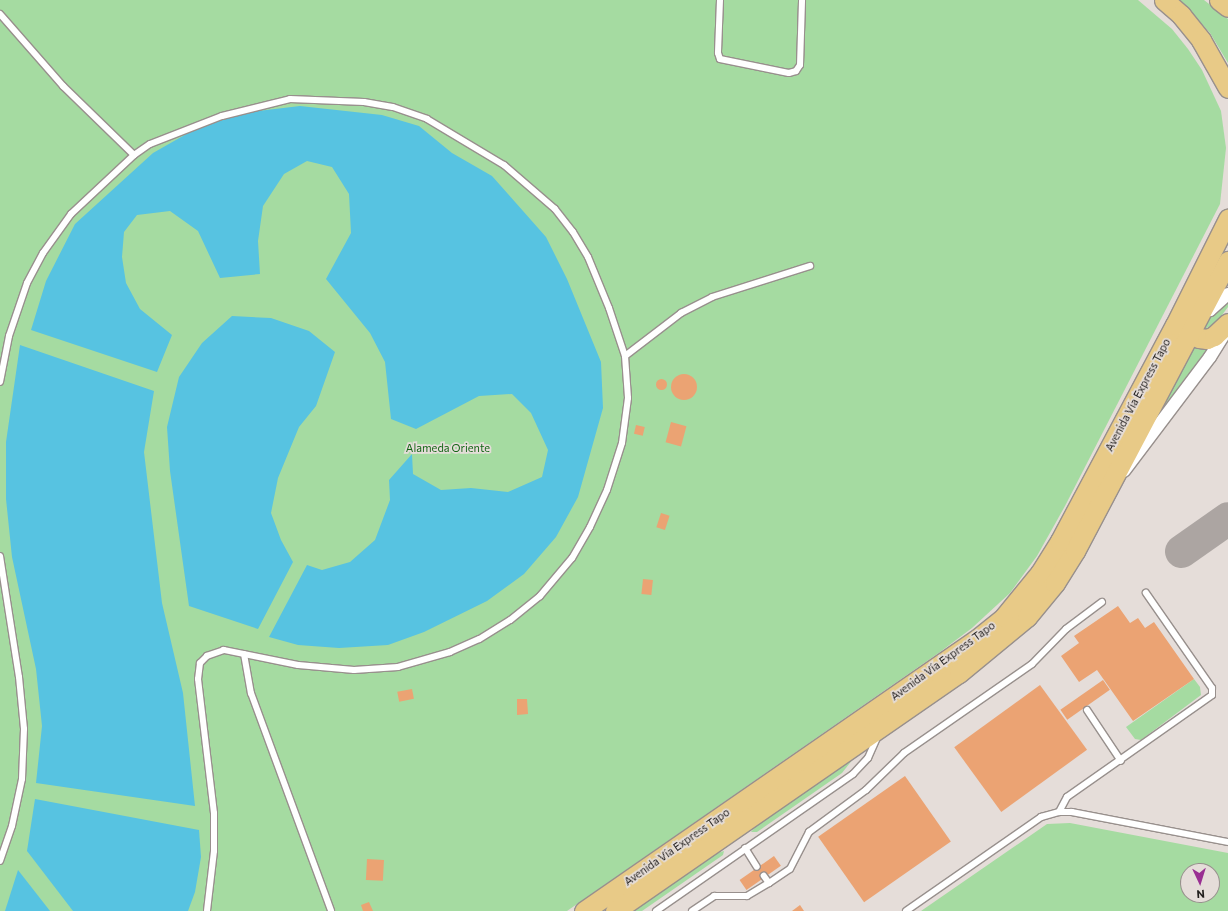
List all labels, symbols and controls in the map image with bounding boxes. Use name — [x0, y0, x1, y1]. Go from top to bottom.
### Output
street label: Avenida Vía Express Tapo — [1103, 336, 1173, 454]
park label: Alameda Oriente — [406, 441, 490, 455]
street label: Avenida Vía Express Tapo — [888, 619, 998, 703]
street label: Avenida Vía Express Tapo — [622, 806, 732, 888]
north arrow — [1180, 863, 1220, 903]
text: N — [1196, 888, 1205, 901]

